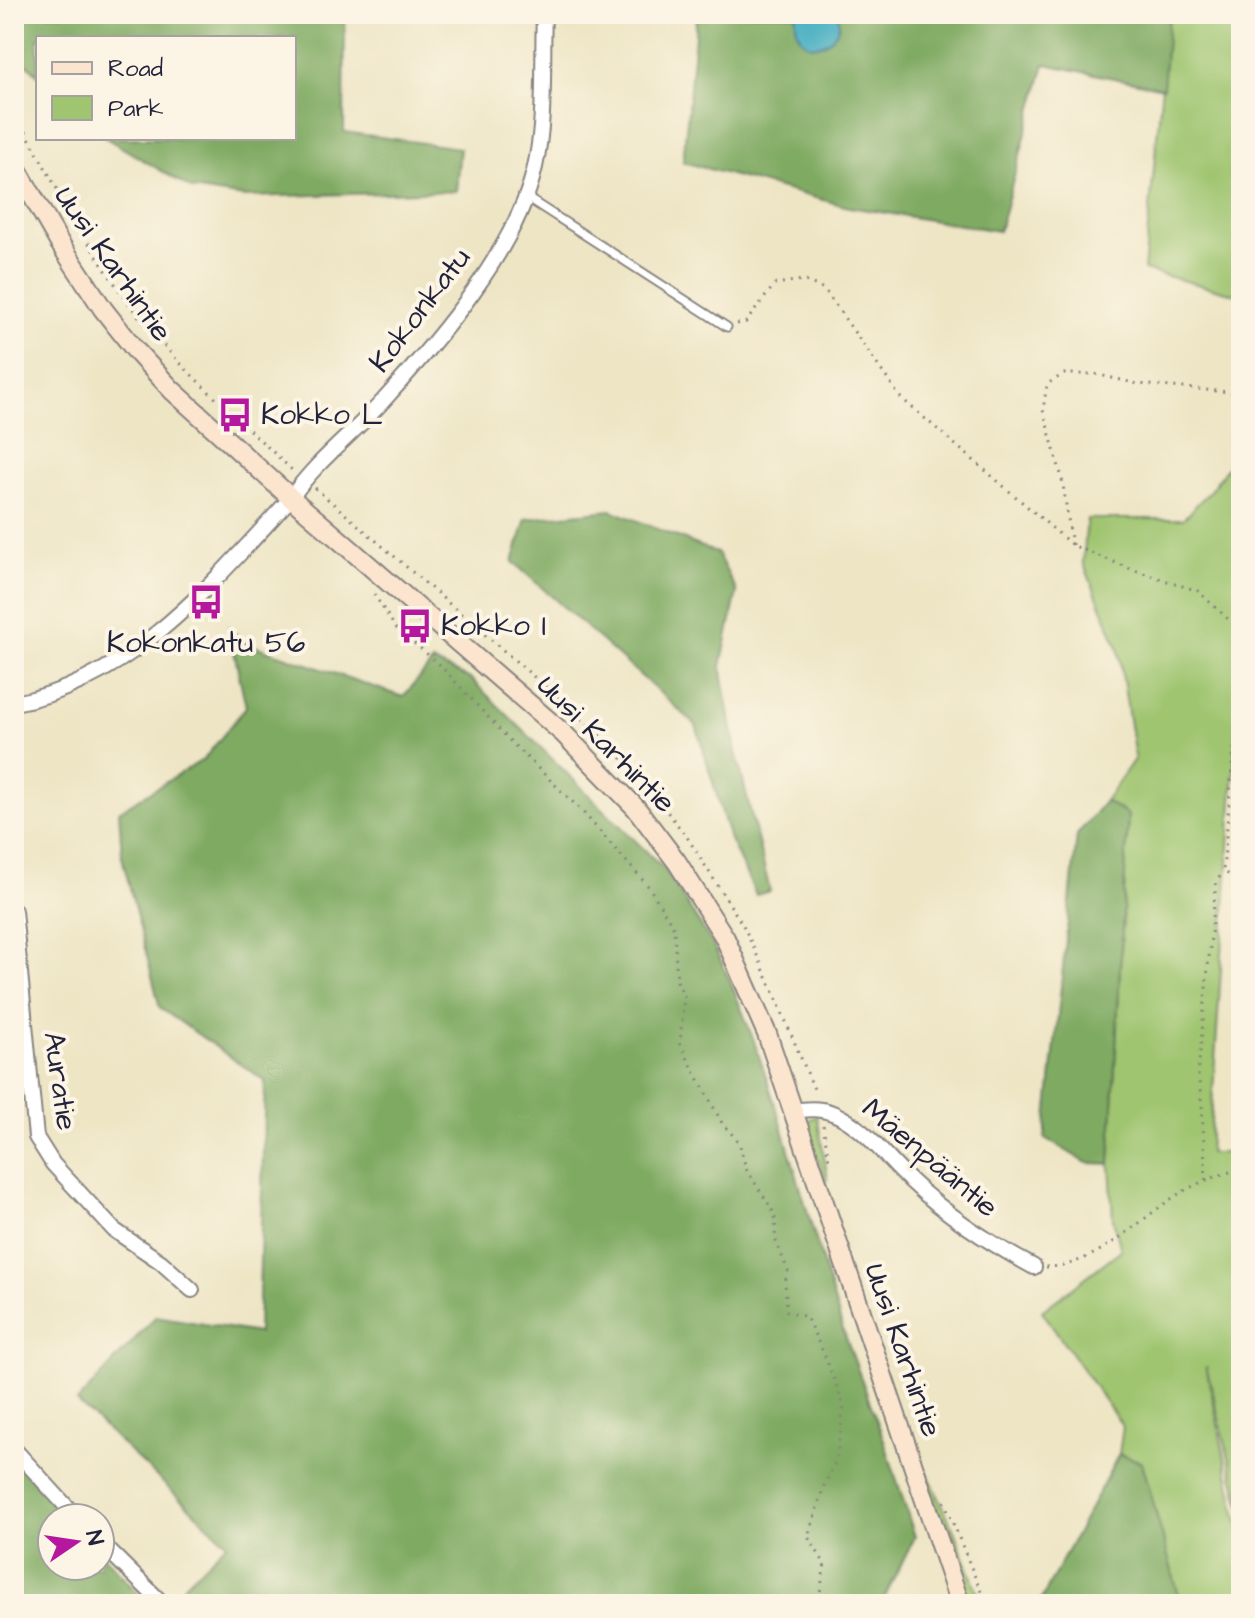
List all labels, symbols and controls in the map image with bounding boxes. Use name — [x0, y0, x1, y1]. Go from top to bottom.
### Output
legend — [36, 36, 296, 140]
text: Road — [108, 52, 163, 86]
text: Park — [108, 92, 164, 126]
street label: Uusi Karhintie — [44, 178, 182, 350]
street label: Kokonkatu — [359, 239, 481, 381]
place label: Kokko L — [261, 394, 383, 436]
bus stop icon: Kokko L — [216, 396, 254, 434]
bus stop icon: Kokonkatu 56 — [187, 583, 225, 621]
place label: Kokko I — [441, 605, 546, 647]
bus stop icon: Kokko I — [396, 607, 434, 645]
place label: Kokonkatu 56 — [107, 622, 305, 664]
street label: Uusi Karhintie — [527, 665, 685, 823]
street label: Auratie — [32, 1029, 88, 1133]
street label: Mäenpääntie — [853, 1088, 1007, 1228]
street label: Uusi Karhintie — [854, 1258, 952, 1442]
north arrow — [36, 1502, 116, 1582]
text: N — [77, 1528, 111, 1548]

